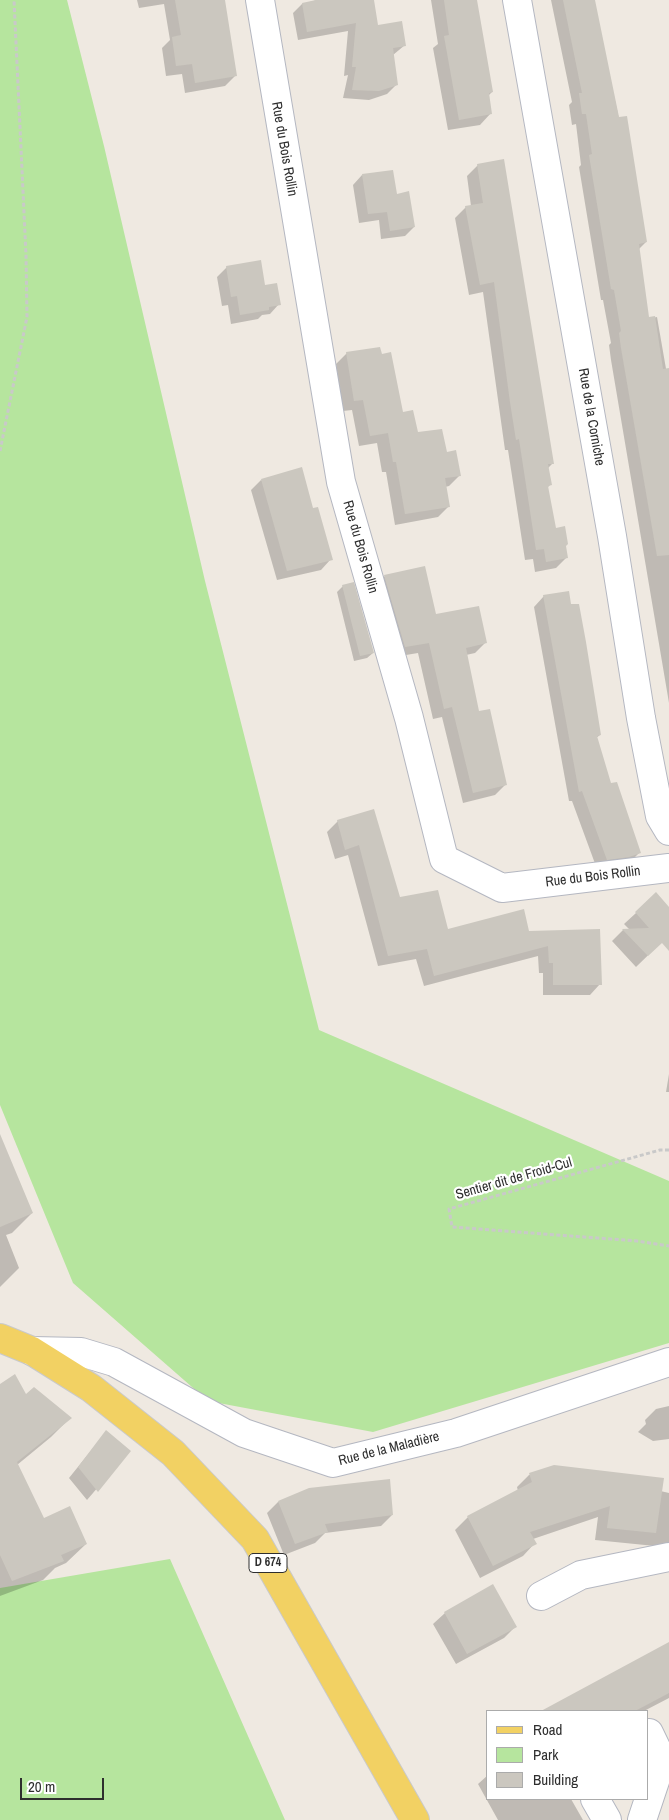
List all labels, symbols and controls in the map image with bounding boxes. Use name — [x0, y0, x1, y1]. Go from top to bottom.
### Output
street label: Rue du Bois Rollin — [267, 100, 301, 198]
street label: Rue de la Corniche — [574, 367, 608, 467]
street label: Rue du Bois Rollin — [339, 499, 381, 595]
street label: Rue du Bois Rollin — [544, 863, 642, 891]
street label: Sentier dit de Froid-Cul — [454, 1154, 574, 1204]
street label: Rue de la Maladière — [337, 1428, 441, 1470]
road number: D 674 — [249, 1554, 287, 1572]
legend — [487, 1710, 649, 1800]
text: Road — [533, 1719, 562, 1740]
text: Park — [533, 1744, 558, 1765]
scale bar — [22, 1768, 106, 1800]
text: Building — [533, 1769, 578, 1790]
text: 20 m — [28, 1776, 55, 1797]

